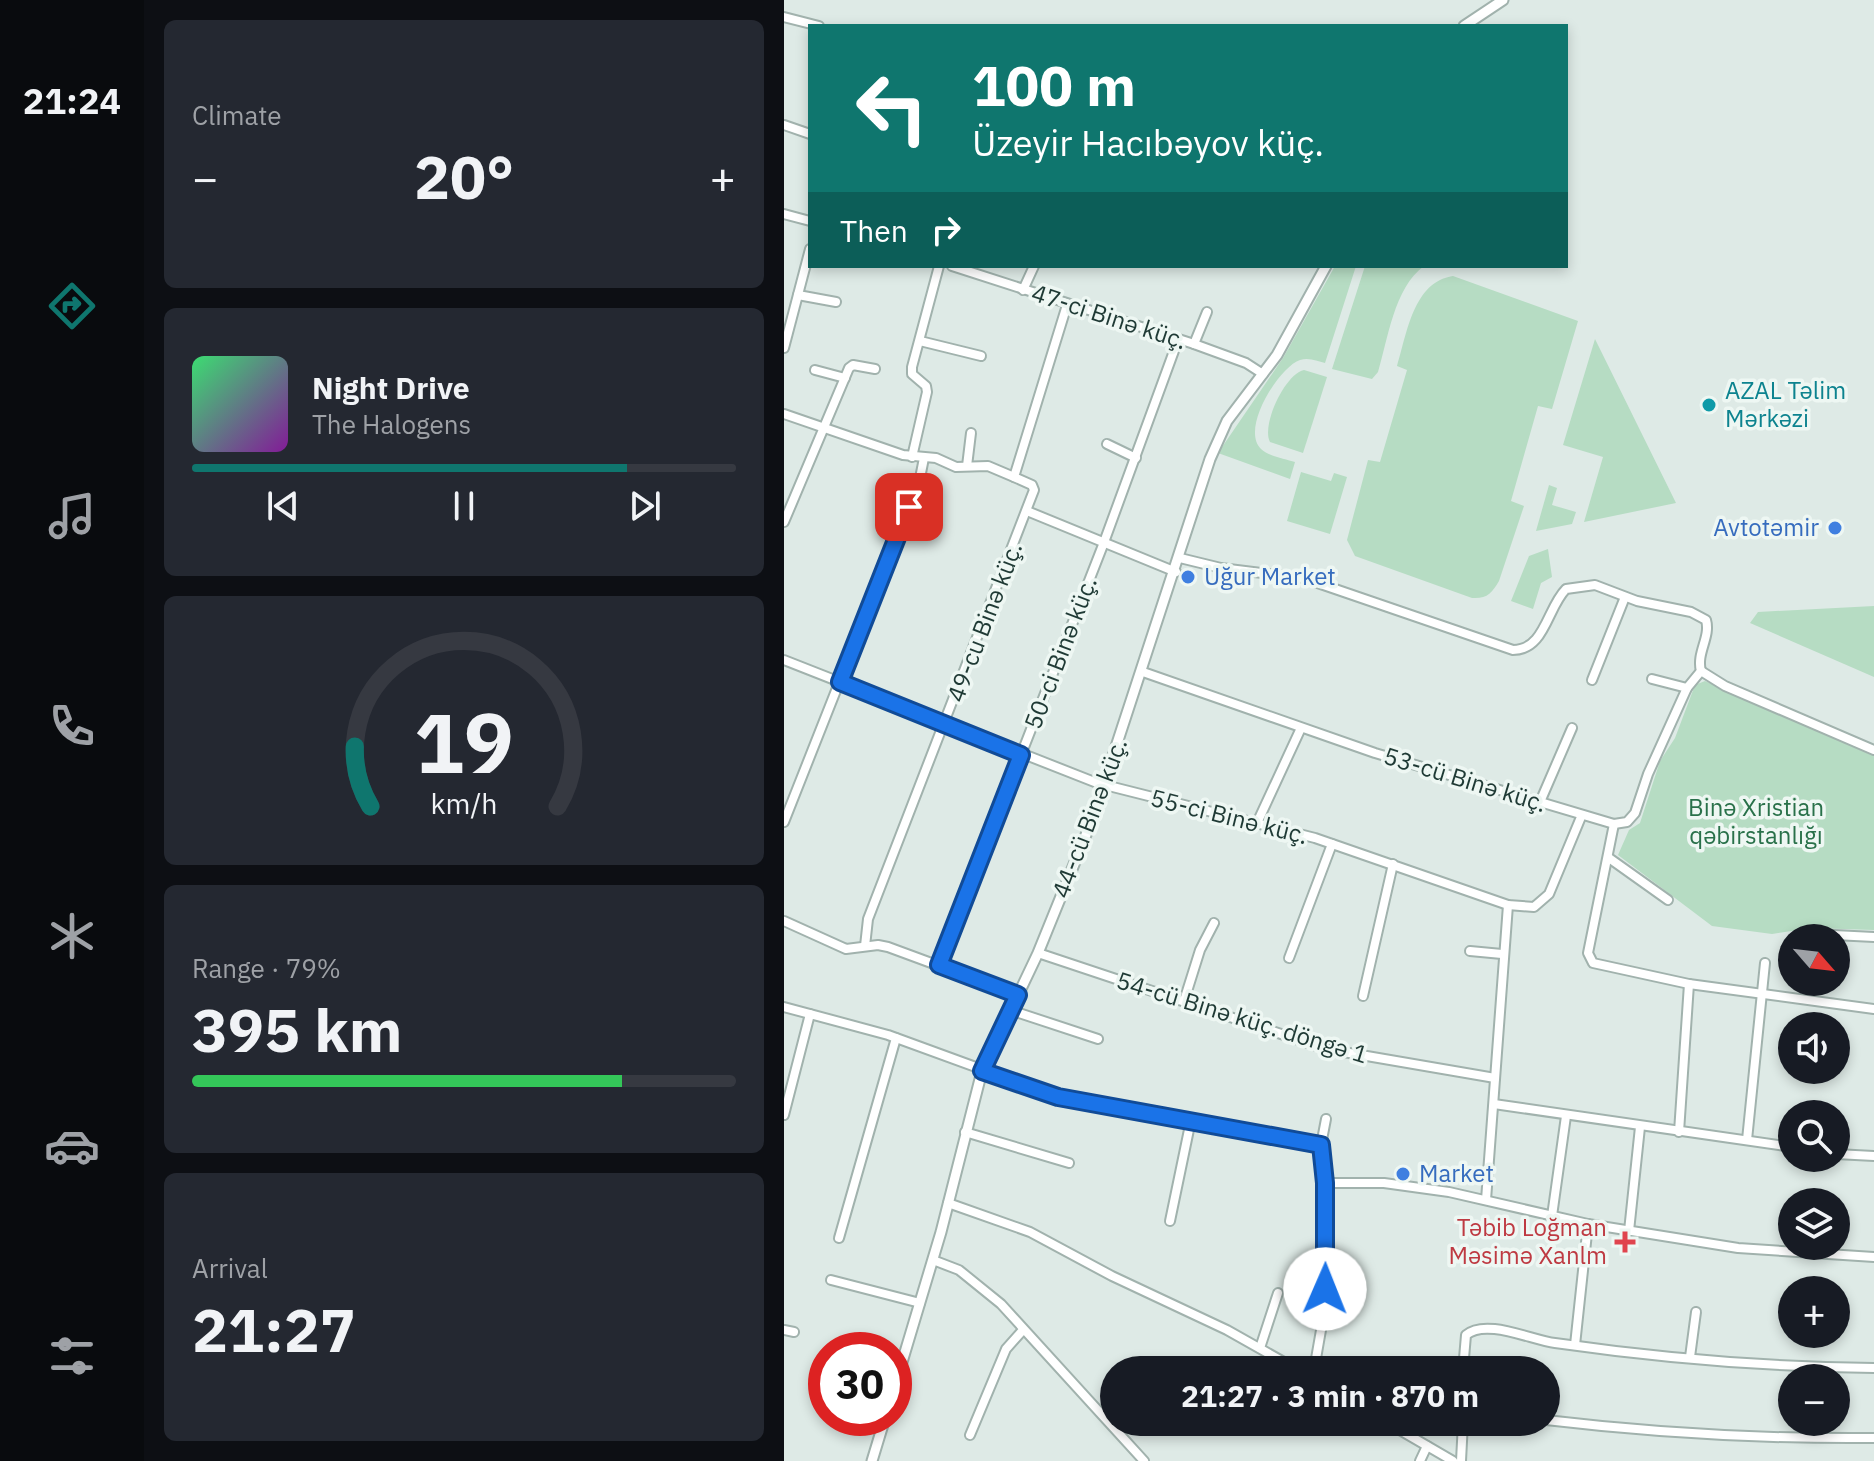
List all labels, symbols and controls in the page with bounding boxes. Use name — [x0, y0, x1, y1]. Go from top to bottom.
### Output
text: 100 m — [972, 49, 1136, 121]
icon: left — [840, 56, 944, 160]
text: 21:24 — [23, 77, 121, 124]
text: Climate — [192, 98, 282, 132]
text: Üzeyir Hacıbəyov küç. — [972, 119, 1324, 166]
text: 20° — [414, 137, 514, 216]
text: − — [192, 149, 218, 206]
text: + — [710, 149, 736, 206]
icon: right — [924, 208, 968, 252]
text: Then — [840, 211, 908, 250]
street label: 47-ci Binə küç. — [1028, 276, 1191, 356]
icon: directions — [44, 278, 100, 334]
text: Night Drive — [312, 368, 470, 407]
place label: AZAL Təlim Mərkəzi — [1725, 374, 1846, 434]
marker: AZAL Təlim Mərkəzi — [1700, 396, 1718, 414]
text: The Halogens — [312, 407, 471, 441]
pin — [875, 473, 943, 541]
icon: previous — [261, 484, 305, 528]
icon: pause — [442, 484, 486, 528]
icon: next — [623, 484, 667, 528]
icon: arrive — [887, 485, 931, 529]
icon: music — [44, 488, 100, 544]
place label: Avtotəmir — [1713, 511, 1819, 543]
marker: Avtotəmir — [1826, 519, 1844, 537]
street label: 49-cu Binə küç. — [939, 537, 1029, 706]
place label: Uğur Market — [1204, 560, 1336, 592]
marker: Uğur Market — [1179, 568, 1197, 586]
street label: 50-ci Binə küç. — [1016, 572, 1104, 734]
text: 19 — [414, 687, 514, 795]
icon: phone — [44, 698, 100, 754]
street label: 44-cü Binə küç. — [1044, 733, 1134, 902]
street label: 53-cü Binə küç. — [1380, 739, 1551, 819]
street label: 55-ci Binə küç. — [1147, 781, 1311, 851]
text: km/h — [430, 785, 498, 822]
park label: Binə Xristian qəbirstanlığı — [1688, 791, 1824, 851]
icon: climate — [44, 908, 100, 964]
north arrow — [1778, 924, 1850, 996]
map controls — [1778, 924, 1850, 1436]
text: Range · 79% — [192, 951, 341, 985]
street label: 54-cü Binə küç. döngə 1 — [1113, 964, 1372, 1071]
text: 395 km — [192, 990, 402, 1069]
button: sound — [1778, 1012, 1850, 1084]
button: search — [1778, 1100, 1850, 1172]
icon: car — [44, 1118, 100, 1174]
place label: Market — [1419, 1157, 1494, 1189]
marker: Market — [1394, 1165, 1412, 1183]
button: layers — [1778, 1188, 1850, 1260]
place label: Təbib Loğman Məsimə Xanlm — [1448, 1211, 1607, 1271]
marker: Təbib Loğman Məsimə Xanlm — [1614, 1231, 1636, 1253]
position arrow — [1283, 1247, 1367, 1331]
text: Arrival — [192, 1251, 268, 1285]
button: + — [1778, 1276, 1850, 1348]
text: 21:27 — [192, 1290, 356, 1369]
icon: filters — [44, 1328, 100, 1384]
speed limit sign: 30 — [808, 1332, 912, 1436]
button: − — [1778, 1364, 1850, 1436]
text: 21:27 · 3 min · 870 m — [1181, 1376, 1479, 1415]

